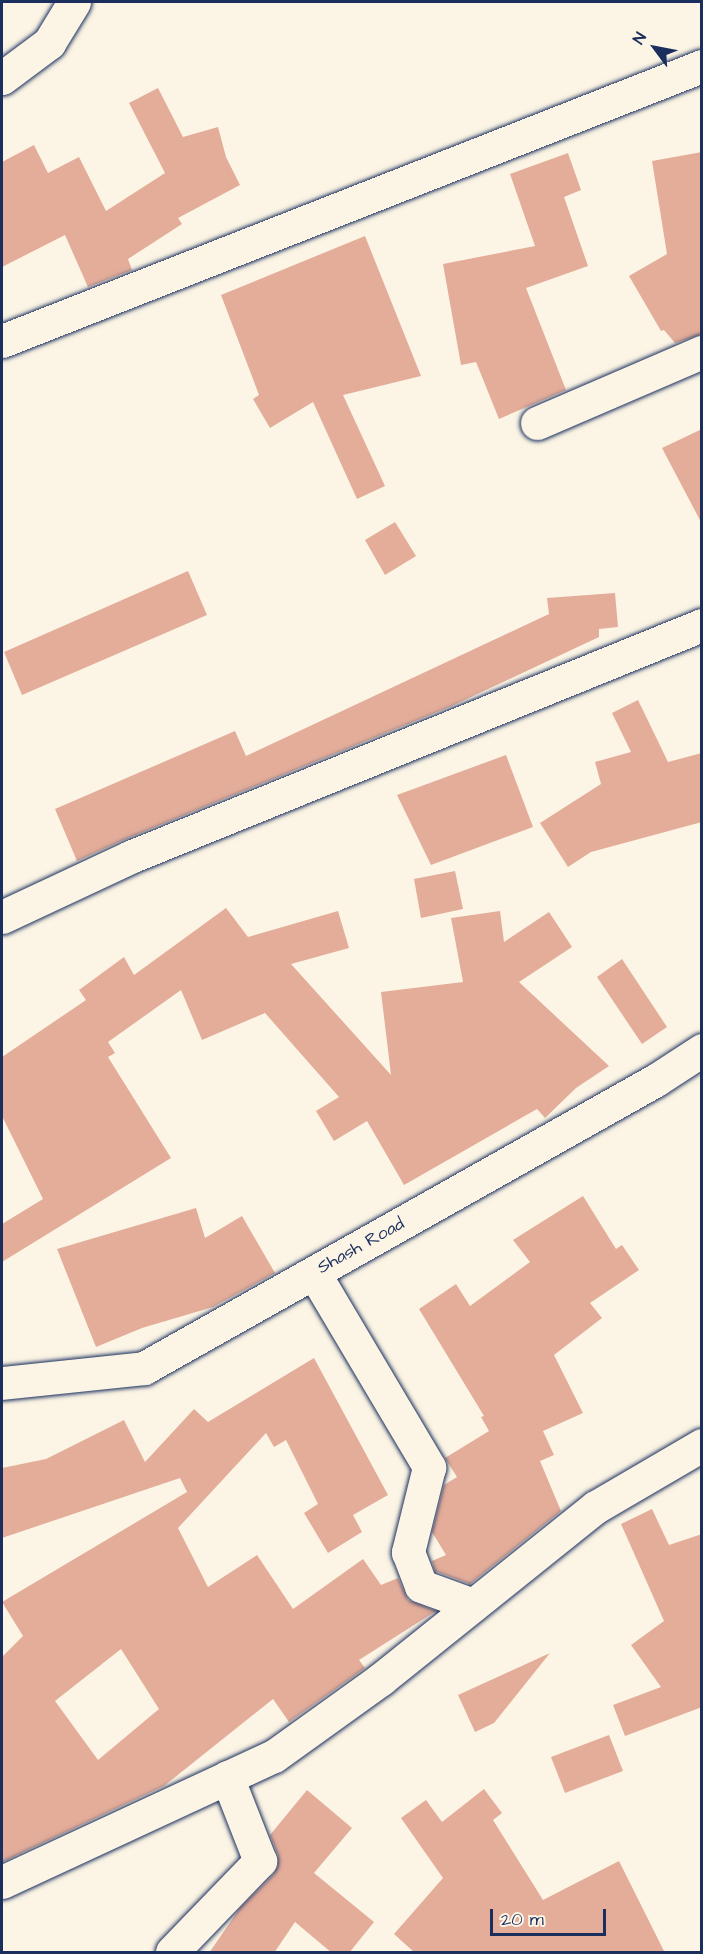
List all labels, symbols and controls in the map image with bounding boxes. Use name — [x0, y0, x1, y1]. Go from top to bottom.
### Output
north arrow — [625, 18, 685, 78]
text: N — [628, 28, 652, 49]
street label: Shash Road — [314, 1213, 408, 1279]
scale bar — [493, 1897, 608, 1935]
text: 20 m — [501, 1907, 544, 1932]

